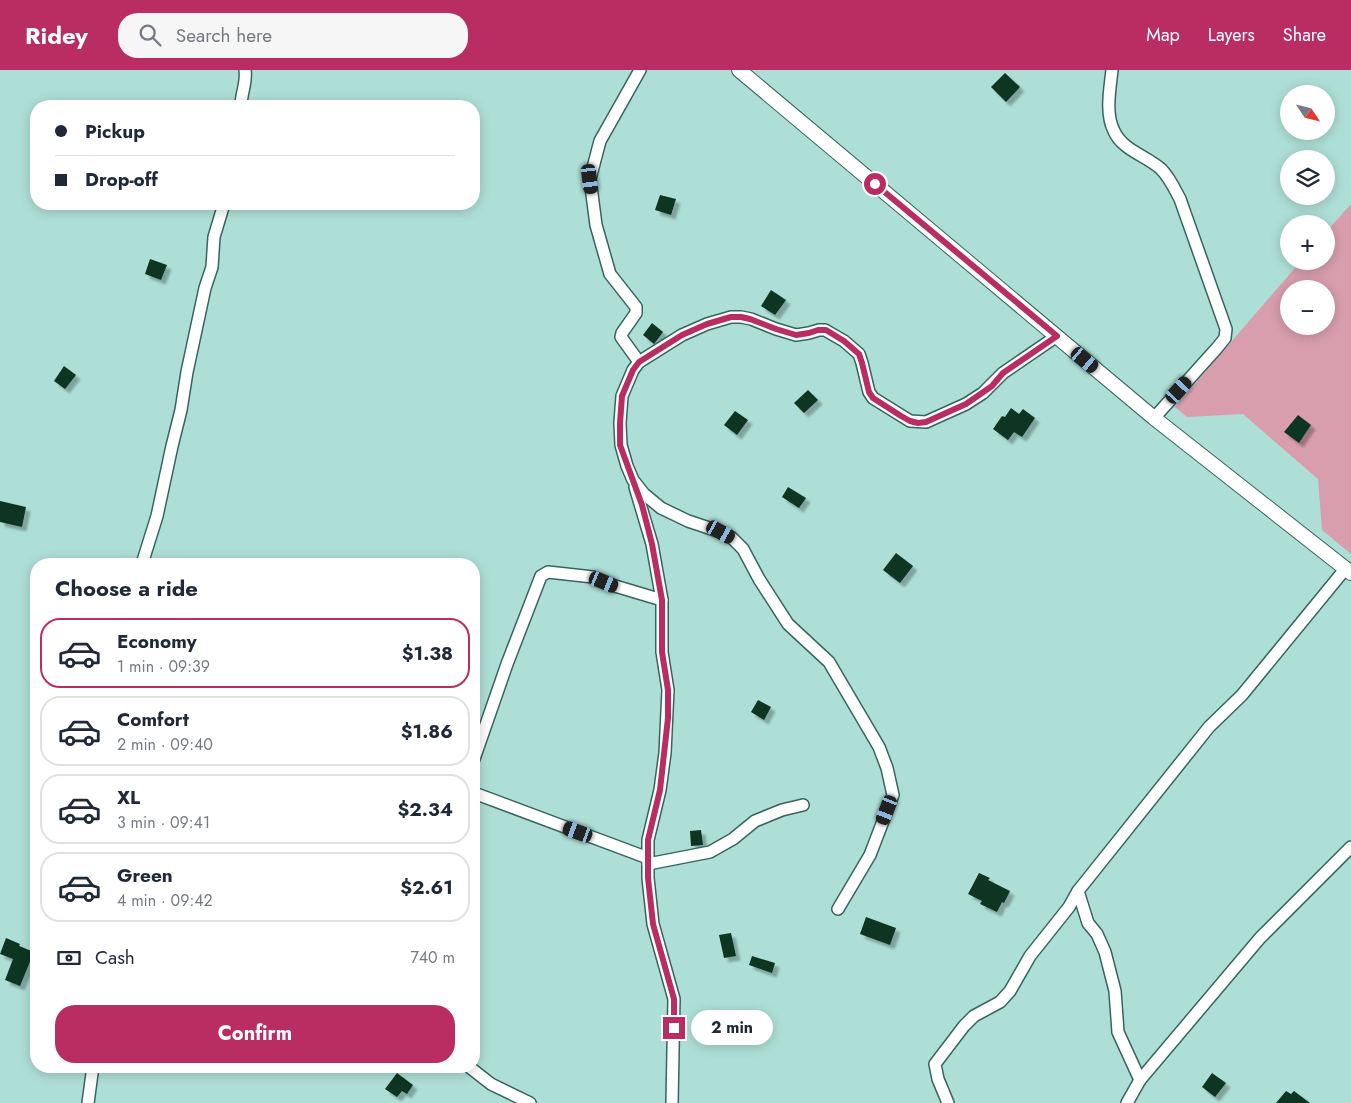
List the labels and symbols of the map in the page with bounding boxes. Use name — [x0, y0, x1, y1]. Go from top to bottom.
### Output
north arrow — [1280, 85, 1335, 140]
car — [580, 163, 599, 195]
route start — [864, 173, 886, 195]
car — [1068, 345, 1101, 375]
car — [1163, 374, 1194, 406]
car — [704, 518, 737, 546]
car — [587, 569, 620, 595]
car — [874, 793, 899, 827]
car — [561, 820, 594, 844]
callout: 2 min — [692, 1010, 774, 1046]
route end — [663, 1017, 685, 1039]

